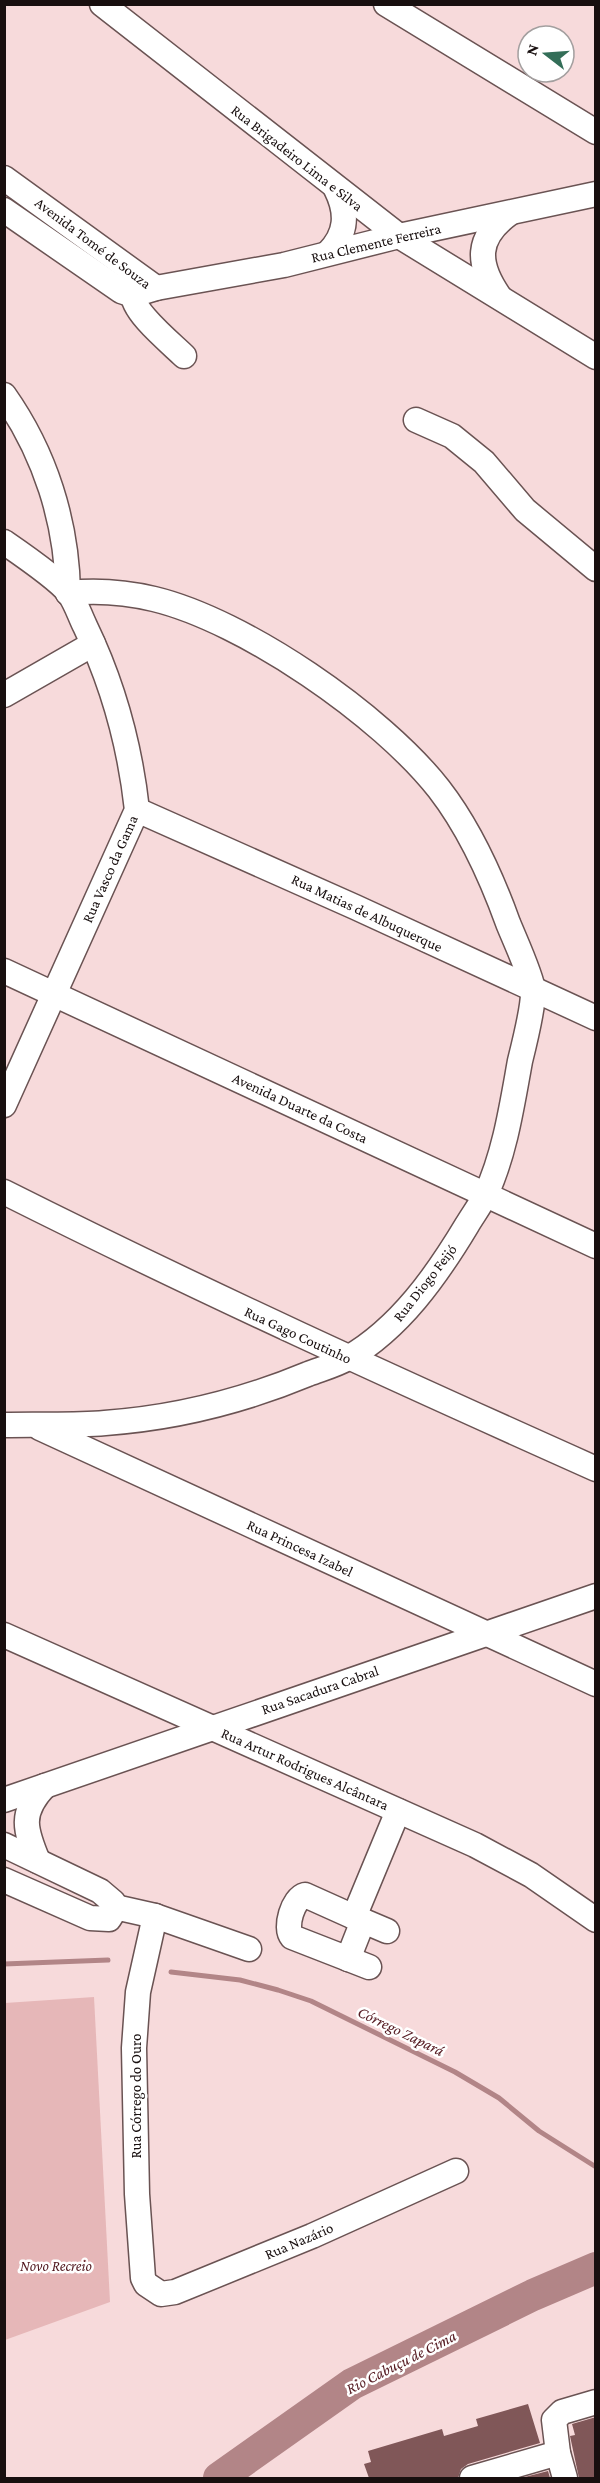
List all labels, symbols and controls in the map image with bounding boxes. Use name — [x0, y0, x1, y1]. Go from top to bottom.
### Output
north arrow — [516, 24, 576, 84]
text: N — [522, 42, 542, 57]
street label: Rua Brigadeiro Lima e Silva — [227, 102, 366, 215]
street label: Avenida Tomé de Souza — [32, 194, 154, 292]
street label: Rua Clemente Ferreira — [310, 220, 442, 266]
street label: Rua Vasco da Gama — [79, 813, 141, 925]
street label: Rua Matias de Albuquerque — [289, 871, 445, 956]
street label: Avenida Duarte da Costa — [230, 1070, 370, 1146]
street label: Rua Diogo Feijó — [390, 1241, 461, 1325]
street label: Rua Gago Coutinho — [241, 1303, 354, 1368]
street label: Rua Princesa Izabel — [244, 1516, 356, 1580]
street label: Rua Sacadura Cabral — [259, 1662, 381, 1718]
street label: Rua Artur Rodrigues Alcântara — [218, 1725, 391, 1814]
water label: Córrego Zapará — [355, 2003, 447, 2060]
street label: Rua Córrego do Ouro — [128, 2033, 145, 2159]
street label: Rua Nazário — [262, 2219, 336, 2263]
park label: Novo Recreio — [20, 2258, 92, 2274]
water label: Rio Cabuçu de Cima — [343, 2327, 460, 2398]

